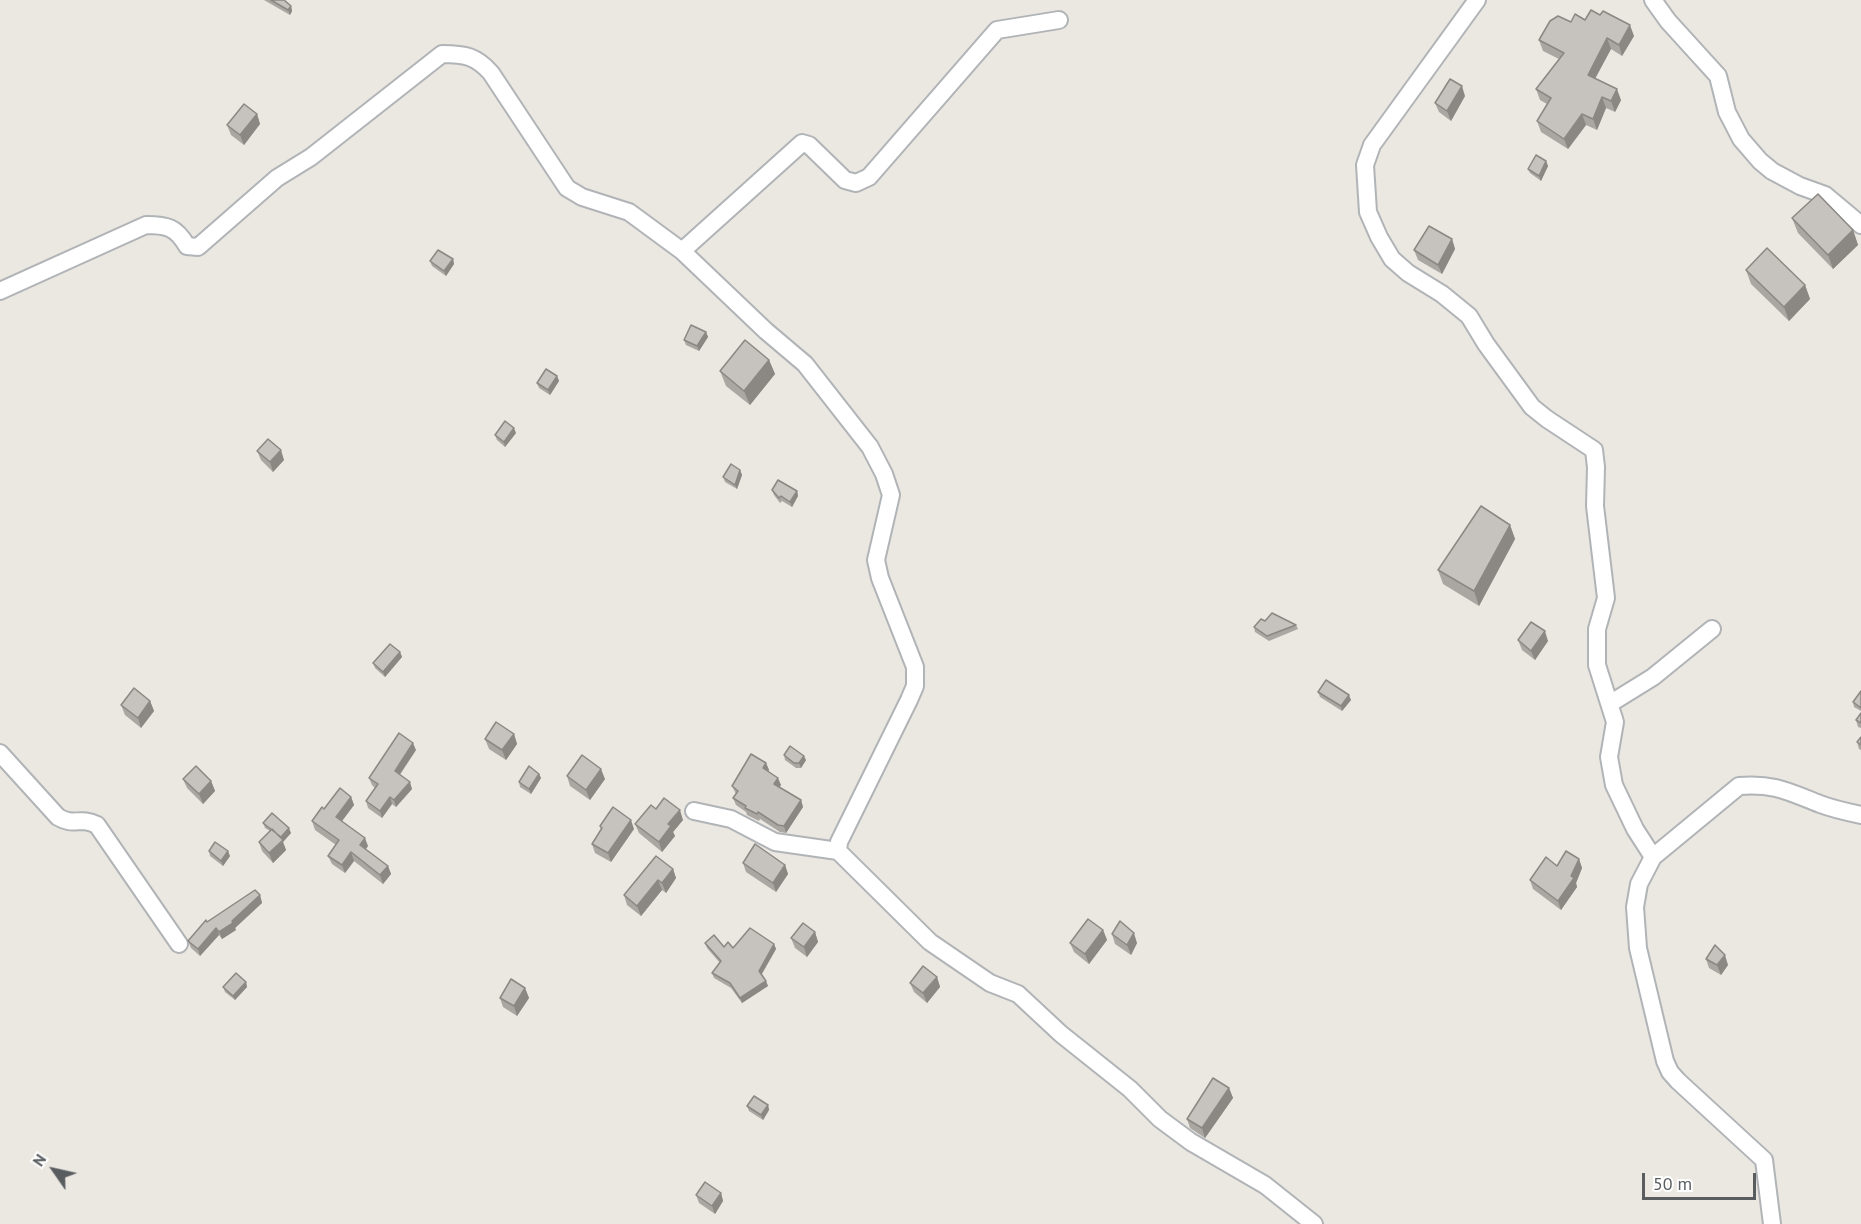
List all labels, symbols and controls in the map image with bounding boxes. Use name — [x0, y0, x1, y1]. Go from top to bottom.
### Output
north arrow — [24, 1140, 84, 1200]
text: N — [28, 1150, 50, 1170]
scale bar — [1645, 1161, 1759, 1199]
text: 50 m — [1653, 1172, 1692, 1195]

